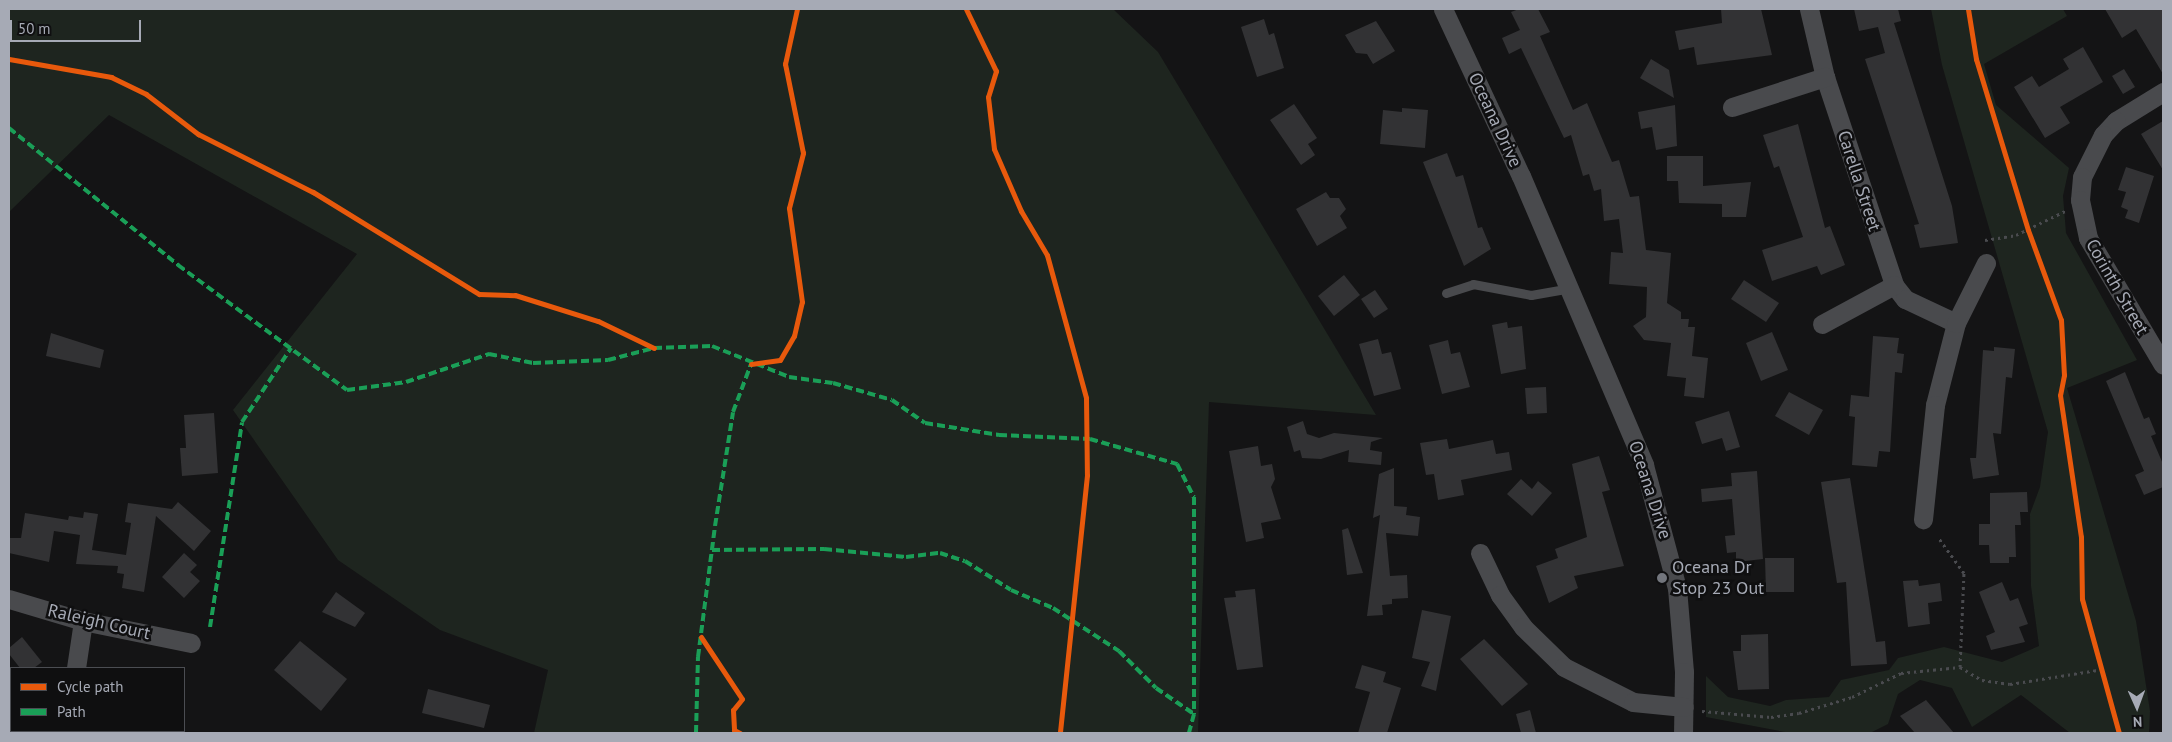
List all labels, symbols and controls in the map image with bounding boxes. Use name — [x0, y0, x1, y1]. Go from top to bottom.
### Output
scale bar — [12, 10, 144, 42]
text: 50 m — [18, 19, 51, 38]
street label: Oceana Drive — [1464, 69, 1526, 171]
street label: Carella Street — [1833, 128, 1885, 234]
street label: Corinth Street — [2081, 235, 2153, 339]
street label: Oceana Drive — [1624, 438, 1676, 542]
place label: Oceana Dr Stop 23 Out — [1672, 557, 1764, 600]
marker: Oceana Dr Stop 23 Out — [1656, 572, 1668, 584]
street label: Raleigh Court — [46, 600, 152, 644]
legend — [10, 667, 185, 732]
text: Cycle path — [57, 677, 123, 696]
north arrow — [2112, 682, 2162, 732]
text: Path — [57, 702, 86, 721]
text: N — [2133, 713, 2142, 731]

